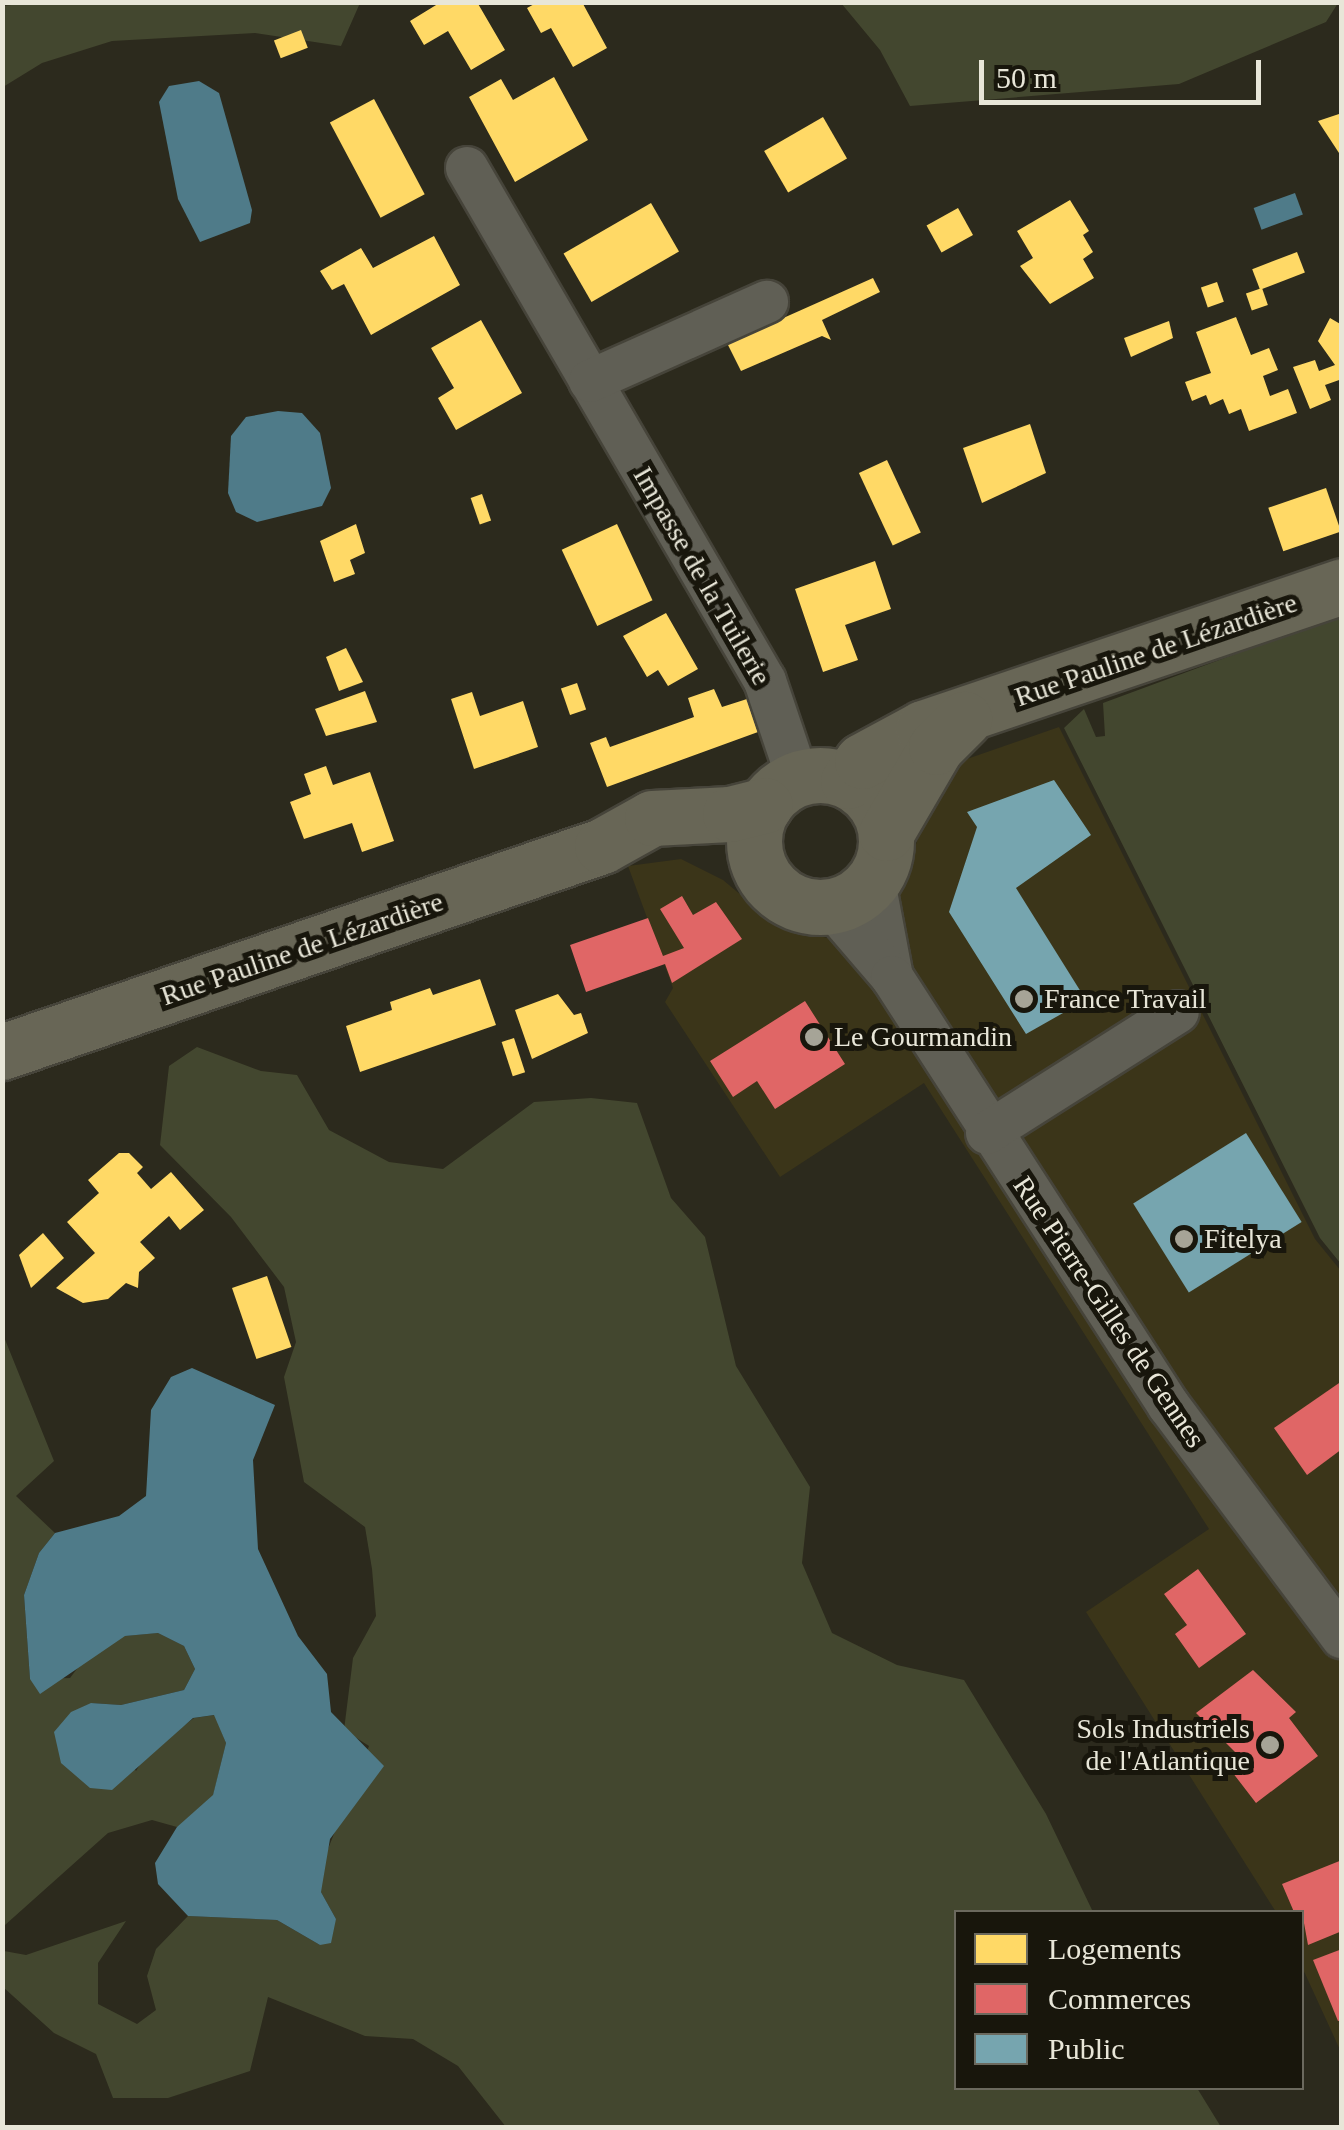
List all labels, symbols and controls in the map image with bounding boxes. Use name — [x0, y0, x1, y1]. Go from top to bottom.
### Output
scale bar — [984, 40, 1266, 102]
text: 50 m — [996, 61, 1057, 94]
street label: Impasse de la Tuilerie — [626, 461, 778, 691]
street label: Rue Pauline de Lézardière — [1011, 586, 1301, 714]
street label: Rue Pauline de Lézardière — [157, 885, 447, 1013]
place label: France Travail — [1044, 982, 1207, 1016]
marker: France Travail — [1013, 988, 1035, 1010]
place label: Le Gourmandin — [834, 1020, 1012, 1054]
marker: Le Gourmandin — [803, 1026, 825, 1048]
street label: Rue Pierre-Gilles de Gennes — [1006, 1170, 1212, 1454]
place label: Fitelya — [1204, 1222, 1282, 1256]
marker: Fitelya — [1173, 1228, 1195, 1250]
place label: Sols Industriels de l'Atlantique — [1077, 1712, 1250, 1778]
marker: Sols Industriels de l'Atlantique — [1259, 1734, 1281, 1756]
legend — [954, 1910, 1304, 2090]
text: Logements — [1048, 1932, 1181, 1965]
text: Commerces — [1048, 1982, 1191, 2015]
text: Public — [1048, 2032, 1125, 2065]

